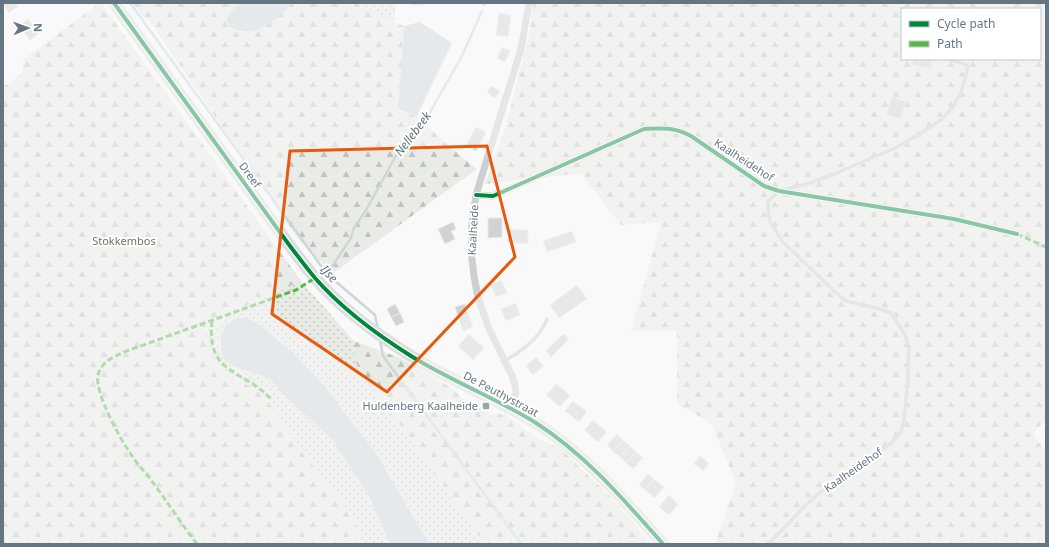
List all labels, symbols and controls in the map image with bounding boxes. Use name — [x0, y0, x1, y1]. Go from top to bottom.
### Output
north arrow — [8, 8, 48, 48]
legend — [901, 8, 1041, 60]
text: Cycle path — [937, 15, 995, 32]
text: N — [31, 23, 46, 32]
text: Path — [937, 35, 963, 52]
water label: Nellebeek — [390, 107, 436, 159]
street label: Kaalheidehof — [712, 135, 778, 185]
street label: Dreef — [236, 159, 266, 192]
street label: Kaalheide — [464, 204, 481, 256]
park label: Stokkembos — [92, 233, 156, 248]
water label: IJse — [316, 260, 342, 286]
street label: De Peuthystraat — [461, 367, 541, 420]
place label: Huldenberg Kaalheide — [363, 398, 478, 413]
marker: Huldenberg Kaalheide — [481, 401, 491, 411]
street label: Kaalheidehof — [821, 443, 886, 495]

